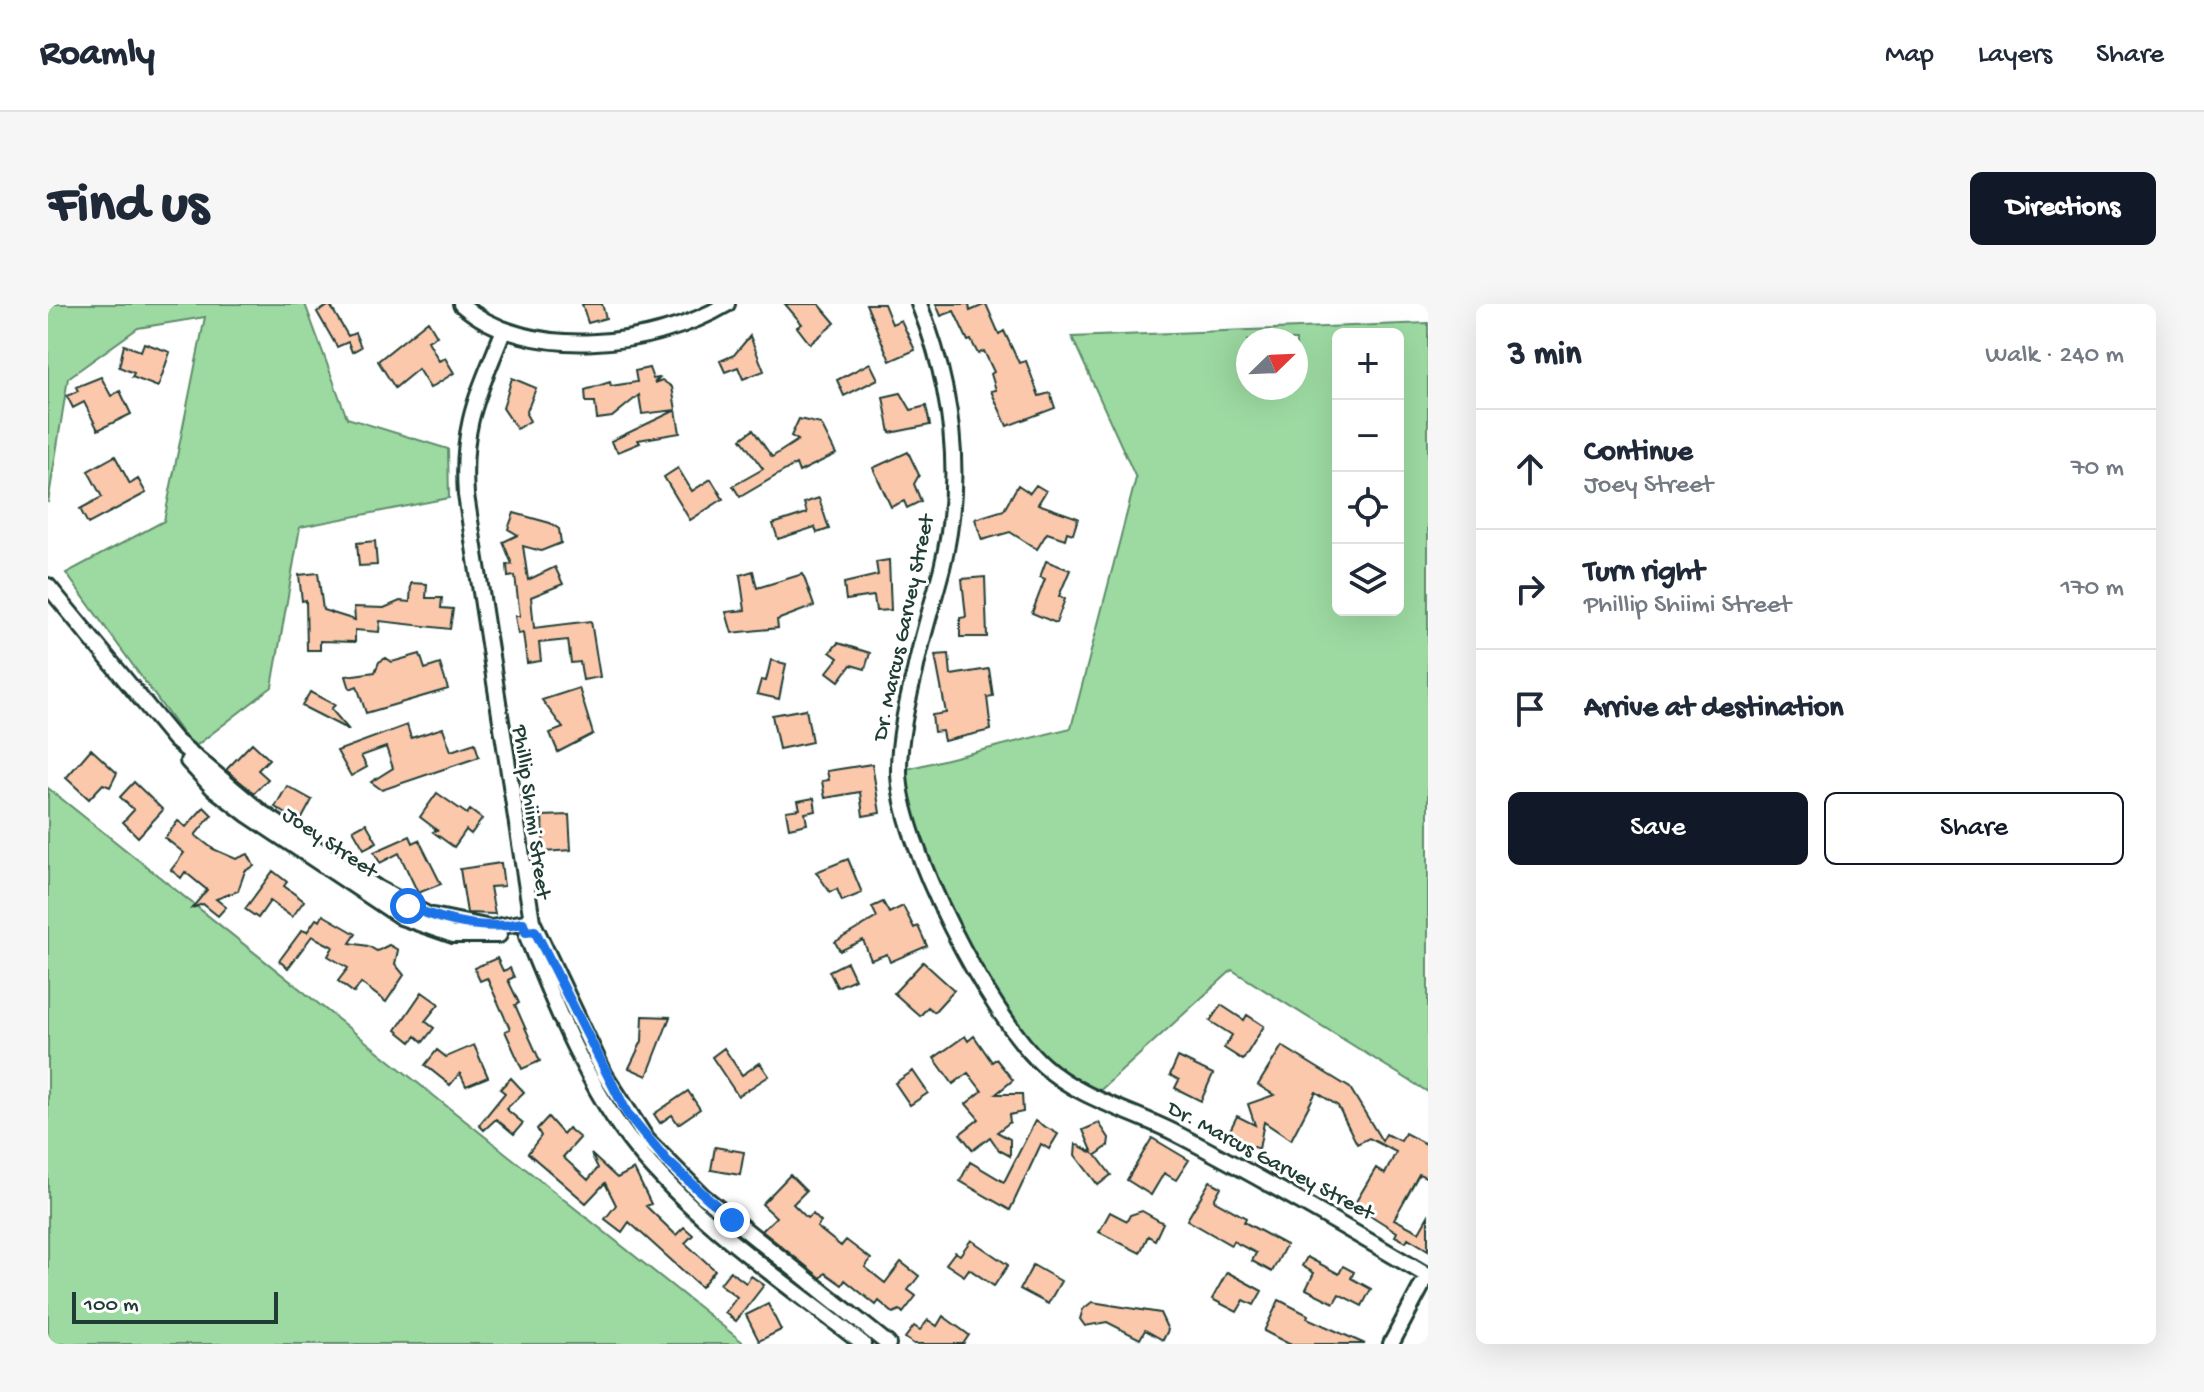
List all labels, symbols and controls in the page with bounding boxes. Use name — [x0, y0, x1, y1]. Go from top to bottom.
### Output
text: Roamly — [40, 33, 155, 77]
text: Map — [1885, 39, 1934, 72]
text: Layers — [1978, 39, 2052, 72]
text: Share — [2096, 39, 2164, 72]
button: Directions — [1970, 172, 2156, 245]
text: Find us — [48, 175, 208, 241]
north arrow — [1236, 328, 1308, 400]
map controls — [1332, 328, 1404, 616]
button: + — [1332, 328, 1404, 400]
text: 3 min — [1508, 336, 1581, 376]
text: Walk · 240 m — [1985, 341, 2124, 372]
button: − — [1332, 400, 1404, 472]
text: Continue — [1584, 436, 1693, 471]
icon: ahead — [1508, 447, 1552, 491]
text: 70 m — [2071, 454, 2124, 485]
text: Joey Street — [1584, 471, 1713, 502]
button: locate — [1332, 472, 1404, 544]
street label: Dr. Marcus Garvey Street — [868, 511, 942, 745]
button: layers — [1332, 544, 1404, 616]
text: Turn right — [1584, 556, 1704, 591]
icon: right — [1508, 567, 1552, 611]
text: 170 m — [2061, 574, 2124, 605]
text: Phillip Shiimi Street — [1584, 591, 1791, 622]
icon: arrive — [1508, 687, 1552, 731]
text: Arrive at destination — [1584, 692, 1844, 727]
street label: Phillip Shiimi Street — [505, 723, 555, 902]
button: Save — [1508, 792, 1808, 865]
button: Share — [1824, 792, 2124, 865]
street label: Joey Street — [276, 803, 383, 886]
route start — [390, 888, 426, 924]
street label: Dr. Marcus Garvey Street — [1160, 1096, 1380, 1228]
route end — [714, 1202, 750, 1238]
scale bar — [72, 1288, 278, 1324]
text: 100 m — [84, 1293, 139, 1319]

